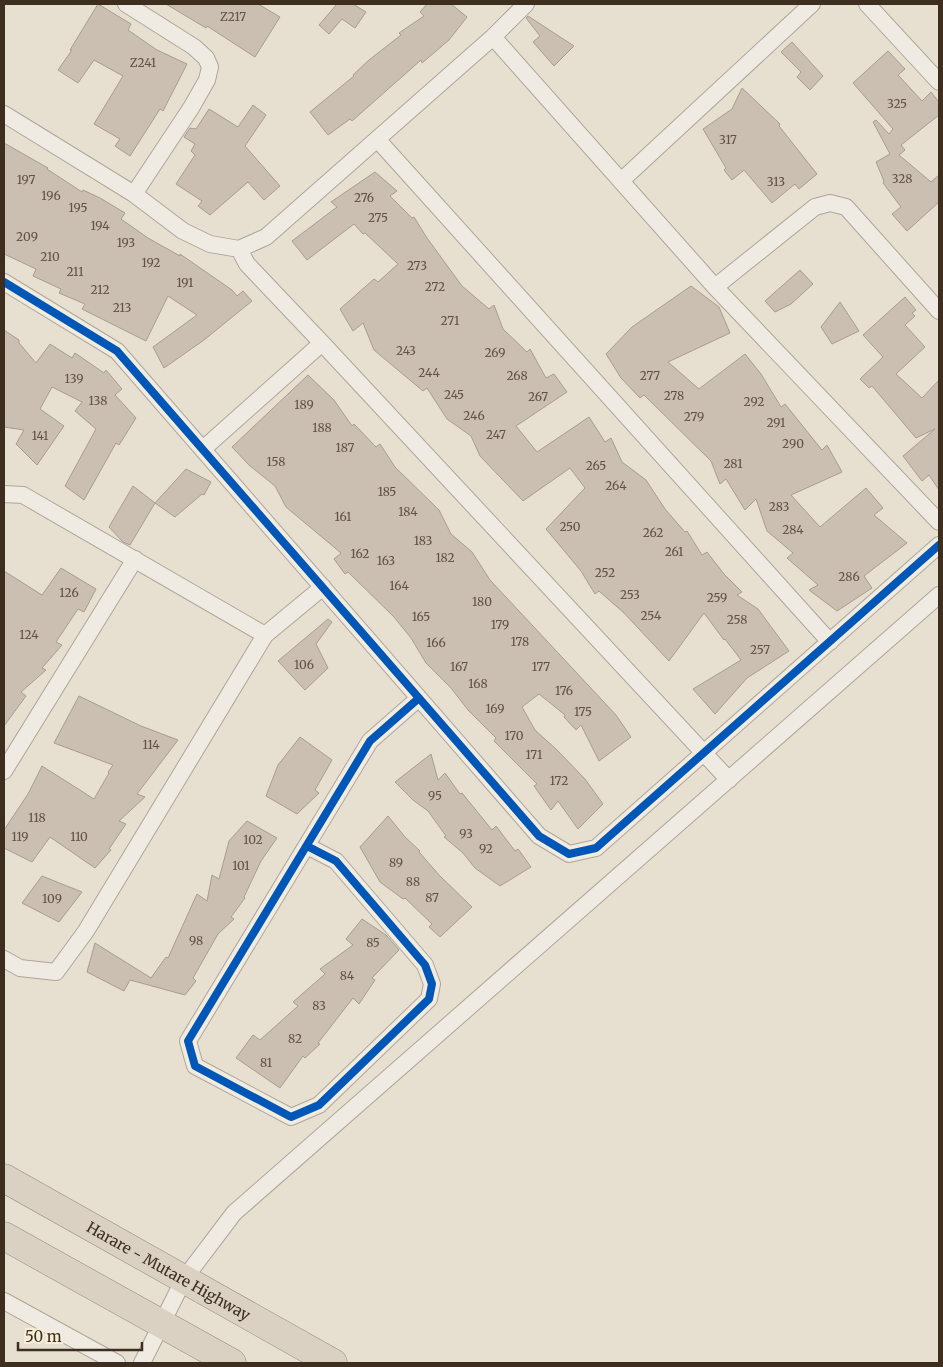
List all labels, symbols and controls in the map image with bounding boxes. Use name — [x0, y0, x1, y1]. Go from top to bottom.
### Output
house number: Z217 — [220, 9, 246, 24]
house number: Z241 — [130, 55, 157, 70]
house number: 325 — [887, 96, 907, 111]
house number: 317 — [719, 132, 737, 147]
house number: 328 — [892, 171, 912, 186]
house number: 197 — [17, 172, 36, 187]
house number: 313 — [767, 174, 785, 189]
house number: 196 — [41, 188, 61, 203]
house number: 276 — [354, 190, 374, 205]
house number: 195 — [69, 200, 87, 215]
house number: 275 — [368, 210, 388, 225]
house number: 194 — [90, 218, 110, 233]
house number: 209 — [16, 229, 38, 244]
house number: 193 — [117, 235, 135, 250]
house number: 210 — [40, 249, 60, 264]
house number: 192 — [142, 255, 160, 270]
house number: 273 — [407, 258, 427, 273]
house number: 211 — [66, 264, 84, 279]
house number: 191 — [176, 275, 194, 290]
house number: 272 — [425, 279, 445, 294]
house number: 212 — [90, 282, 110, 297]
house number: 213 — [113, 300, 131, 315]
house number: 271 — [441, 313, 460, 328]
house number: 243 — [396, 343, 416, 358]
house number: 269 — [484, 345, 506, 360]
house number: 244 — [418, 365, 440, 380]
house number: 268 — [506, 368, 528, 383]
house number: 277 — [640, 368, 660, 383]
house number: 139 — [65, 371, 83, 386]
house number: 245 — [444, 387, 464, 402]
house number: 278 — [664, 388, 684, 403]
house number: 267 — [528, 389, 548, 404]
house number: 138 — [89, 393, 107, 408]
house number: 292 — [744, 394, 764, 409]
house number: 189 — [294, 397, 314, 412]
house number: 246 — [463, 408, 485, 423]
house number: 279 — [684, 409, 704, 424]
house number: 291 — [766, 415, 786, 430]
house number: 188 — [312, 420, 332, 435]
house number: 247 — [486, 427, 506, 442]
house number: 141 — [32, 428, 49, 443]
house number: 290 — [782, 436, 804, 451]
house number: 187 — [336, 440, 355, 455]
house number: 158 — [267, 454, 285, 469]
house number: 281 — [723, 456, 743, 471]
house number: 265 — [586, 458, 606, 473]
house number: 264 — [605, 478, 627, 493]
house number: 185 — [378, 484, 396, 499]
house number: 283 — [769, 499, 789, 514]
house number: 184 — [398, 504, 418, 519]
house number: 161 — [335, 509, 352, 524]
house number: 250 — [559, 519, 581, 534]
house number: 284 — [782, 522, 804, 537]
house number: 262 — [643, 525, 663, 540]
house number: 183 — [414, 533, 432, 548]
house number: 261 — [665, 544, 684, 559]
house number: 162 — [351, 546, 369, 561]
house number: 182 — [435, 550, 455, 565]
house number: 163 — [377, 553, 395, 568]
house number: 252 — [595, 565, 615, 580]
house number: 286 — [838, 569, 860, 584]
house number: 164 — [389, 578, 409, 593]
house number: 126 — [59, 585, 79, 600]
house number: 253 — [620, 587, 640, 602]
house number: 259 — [707, 590, 727, 605]
house number: 180 — [472, 594, 492, 609]
house number: 254 — [641, 608, 662, 623]
house number: 165 — [412, 609, 430, 624]
house number: 258 — [727, 612, 747, 627]
house number: 179 — [491, 617, 509, 632]
house number: 124 — [19, 627, 39, 642]
house number: 178 — [511, 634, 529, 649]
house number: 166 — [426, 635, 446, 650]
house number: 257 — [750, 642, 770, 657]
house number: 106 — [294, 657, 314, 672]
house number: 167 — [450, 659, 468, 674]
house number: 177 — [532, 659, 550, 674]
house number: 168 — [468, 676, 488, 691]
house number: 176 — [555, 683, 573, 698]
house number: 169 — [485, 701, 505, 716]
house number: 175 — [574, 704, 592, 719]
house number: 170 — [505, 728, 524, 743]
house number: 114 — [142, 737, 160, 752]
house number: 171 — [526, 747, 543, 762]
house number: 172 — [550, 773, 568, 788]
house number: 95 — [428, 788, 442, 803]
house number: 118 — [28, 810, 46, 825]
house number: 93 — [459, 826, 473, 841]
house number: 119 — [11, 829, 29, 844]
house number: 110 — [70, 829, 88, 844]
house number: 102 — [243, 832, 263, 847]
house number: 92 — [479, 841, 493, 856]
house number: 89 — [389, 855, 403, 870]
house number: 101 — [232, 858, 250, 873]
house number: 88 — [406, 874, 420, 889]
house number: 87 — [425, 890, 439, 905]
house number: 109 — [42, 891, 62, 906]
house number: 98 — [189, 933, 203, 948]
house number: 85 — [366, 935, 380, 950]
house number: 84 — [340, 968, 355, 983]
house number: 83 — [312, 998, 326, 1013]
house number: 82 — [288, 1031, 302, 1046]
house number: 81 — [260, 1055, 273, 1070]
street label: Harare - Mutare Highway — [84, 1217, 254, 1324]
scale bar — [18, 1320, 141, 1352]
text: 50 m — [25, 1327, 62, 1346]

